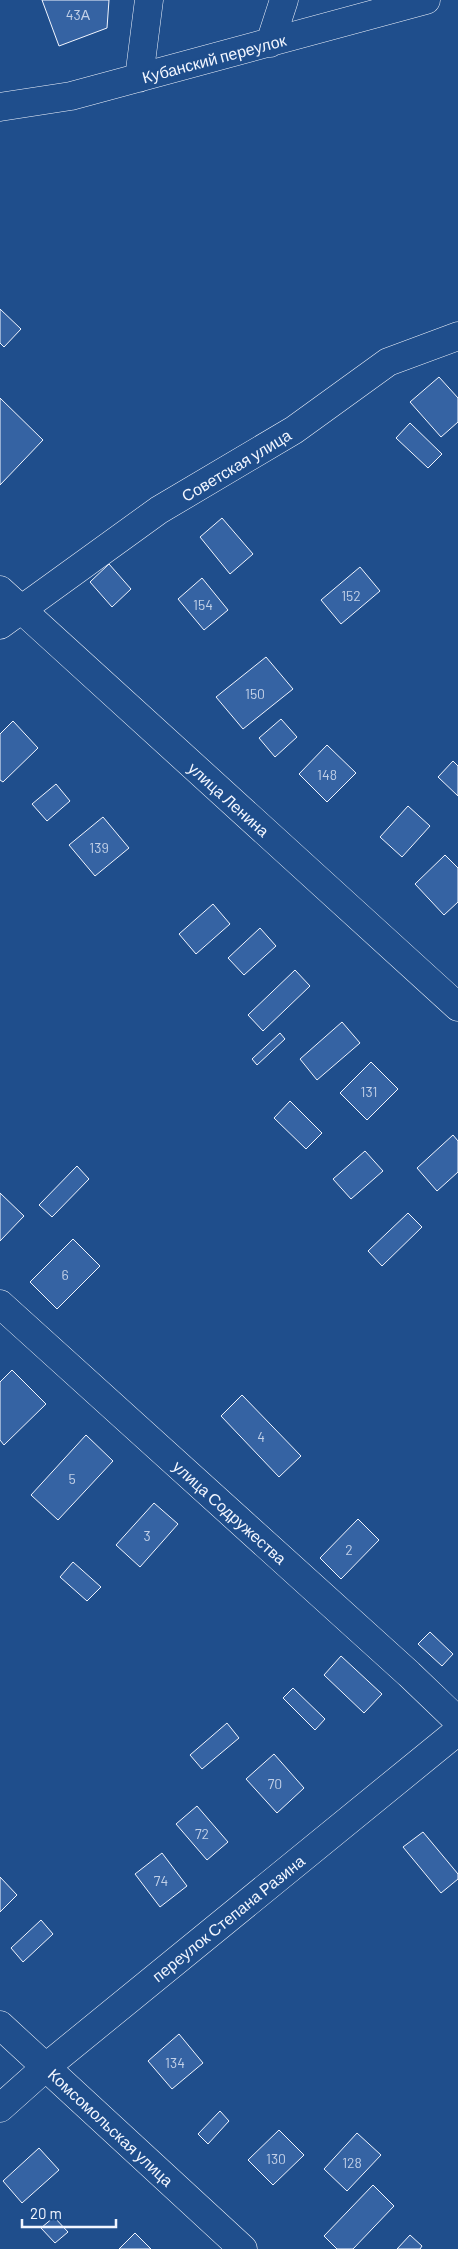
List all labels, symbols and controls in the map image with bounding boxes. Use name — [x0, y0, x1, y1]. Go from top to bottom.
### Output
house number: 43А — [66, 6, 91, 23]
street label: Кубанский переулок — [140, 29, 289, 86]
street label: Советская улица — [178, 425, 294, 505]
house number: 152 — [341, 587, 361, 604]
house number: 154 — [193, 596, 213, 613]
house number: 150 — [245, 685, 265, 702]
street label: улица Ленина — [185, 758, 273, 840]
house number: 148 — [317, 766, 337, 783]
house number: 139 — [89, 839, 109, 856]
house number: 131 — [361, 1083, 377, 1100]
house number: 6 — [61, 1266, 69, 1283]
house number: 4 — [257, 1428, 265, 1445]
street label: улица Содружества — [170, 1456, 291, 1568]
house number: 5 — [68, 1470, 76, 1487]
house number: 3 — [143, 1527, 151, 1544]
house number: 2 — [345, 1541, 353, 1558]
house number: 70 — [268, 1775, 282, 1792]
house number: 72 — [195, 1825, 209, 1842]
street label: переулок Степана Разина — [148, 1851, 308, 1985]
house number: 74 — [154, 1872, 168, 1889]
house number: 134 — [165, 2054, 185, 2071]
street label: Комсомольская улица — [45, 2064, 177, 2190]
house number: 130 — [266, 2150, 286, 2167]
house number: 128 — [342, 2154, 362, 2171]
scale bar — [22, 2196, 116, 2228]
text: 20 m — [30, 2204, 62, 2222]

